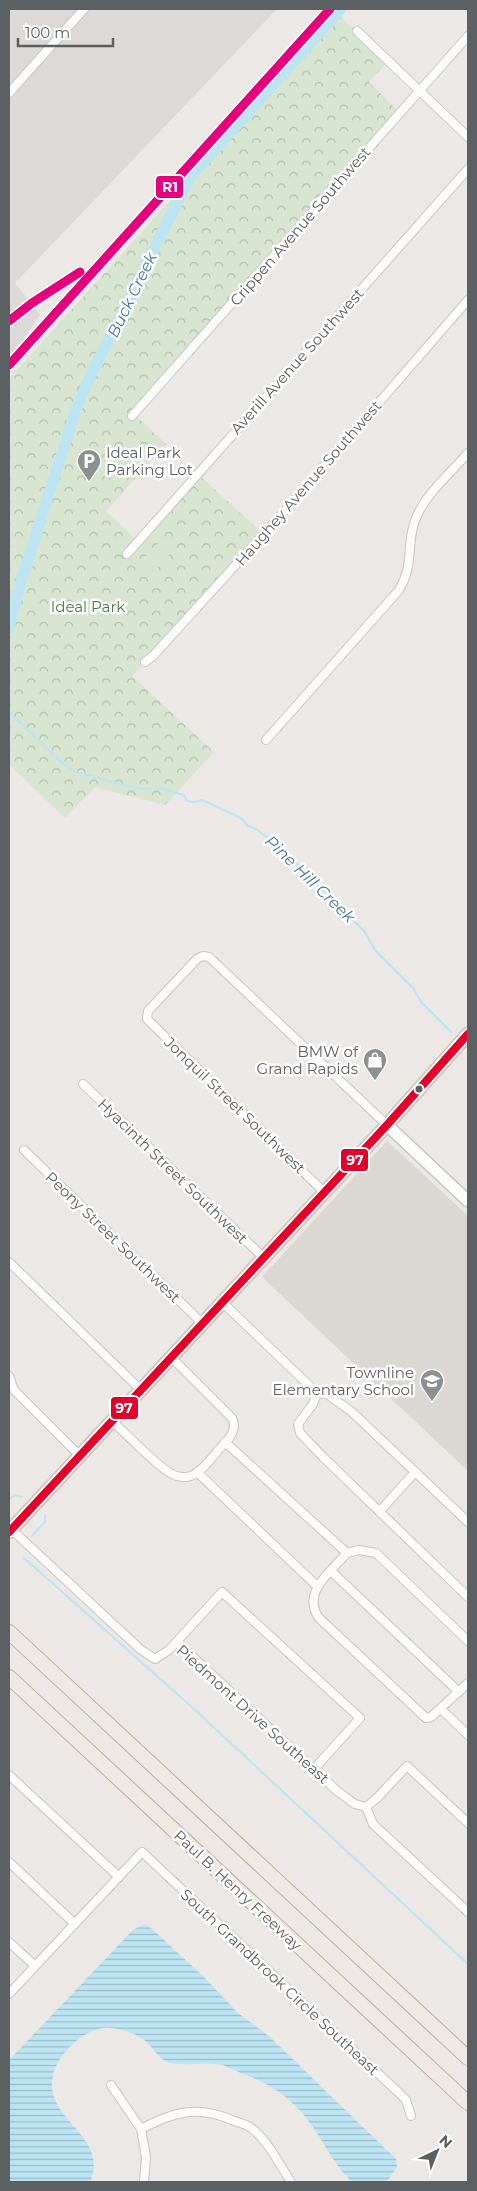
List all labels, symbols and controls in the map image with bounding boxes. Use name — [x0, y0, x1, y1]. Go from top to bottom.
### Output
scale bar — [18, 15, 112, 47]
text: 100 m — [25, 23, 70, 42]
street label: Crippen Avenue Southwest — [226, 142, 374, 310]
line badge: R1 — [155, 175, 184, 199]
text: R1 — [162, 178, 178, 196]
water label: Buck Creek — [103, 248, 161, 340]
street label: Averill Avenue Southwest — [226, 284, 368, 438]
street label: Haughey Avenue Southwest — [231, 396, 385, 570]
place label: Ideal Park Parking Lot — [106, 443, 193, 479]
parking icon: Ideal Park Parking Lot — [76, 448, 102, 482]
park label: Ideal Park — [51, 597, 125, 616]
water label: Pine Hill Creek — [261, 831, 360, 928]
street label: Jonquil Street Southwest — [160, 1032, 310, 1177]
place label: BMW of Grand Rapids — [257, 1042, 359, 1078]
shop icon: BMW of Grand Rapids — [362, 1047, 388, 1081]
unlabelled marker — [414, 1084, 424, 1094]
street label: Hyacinth Street Southwest — [94, 1094, 252, 1248]
line badge: 97 — [340, 1148, 369, 1172]
text: 97 — [346, 1151, 364, 1169]
street label: Peony Street Southwest — [41, 1167, 185, 1307]
place label: Townline Elementary School — [273, 1363, 414, 1399]
school or university icon: Townline Elementary School — [419, 1368, 445, 1402]
line badge: 97 — [110, 1396, 139, 1420]
text: 97 — [115, 1399, 133, 1417]
street label: Piedmont Drive Southeast — [173, 1640, 333, 1788]
street label: Paul B. Henry Freeway — [170, 1826, 307, 1955]
street label: South Grandbrook Circle Southeast — [177, 1885, 383, 2079]
north arrow — [412, 2126, 462, 2176]
text: N — [436, 2131, 456, 2152]

